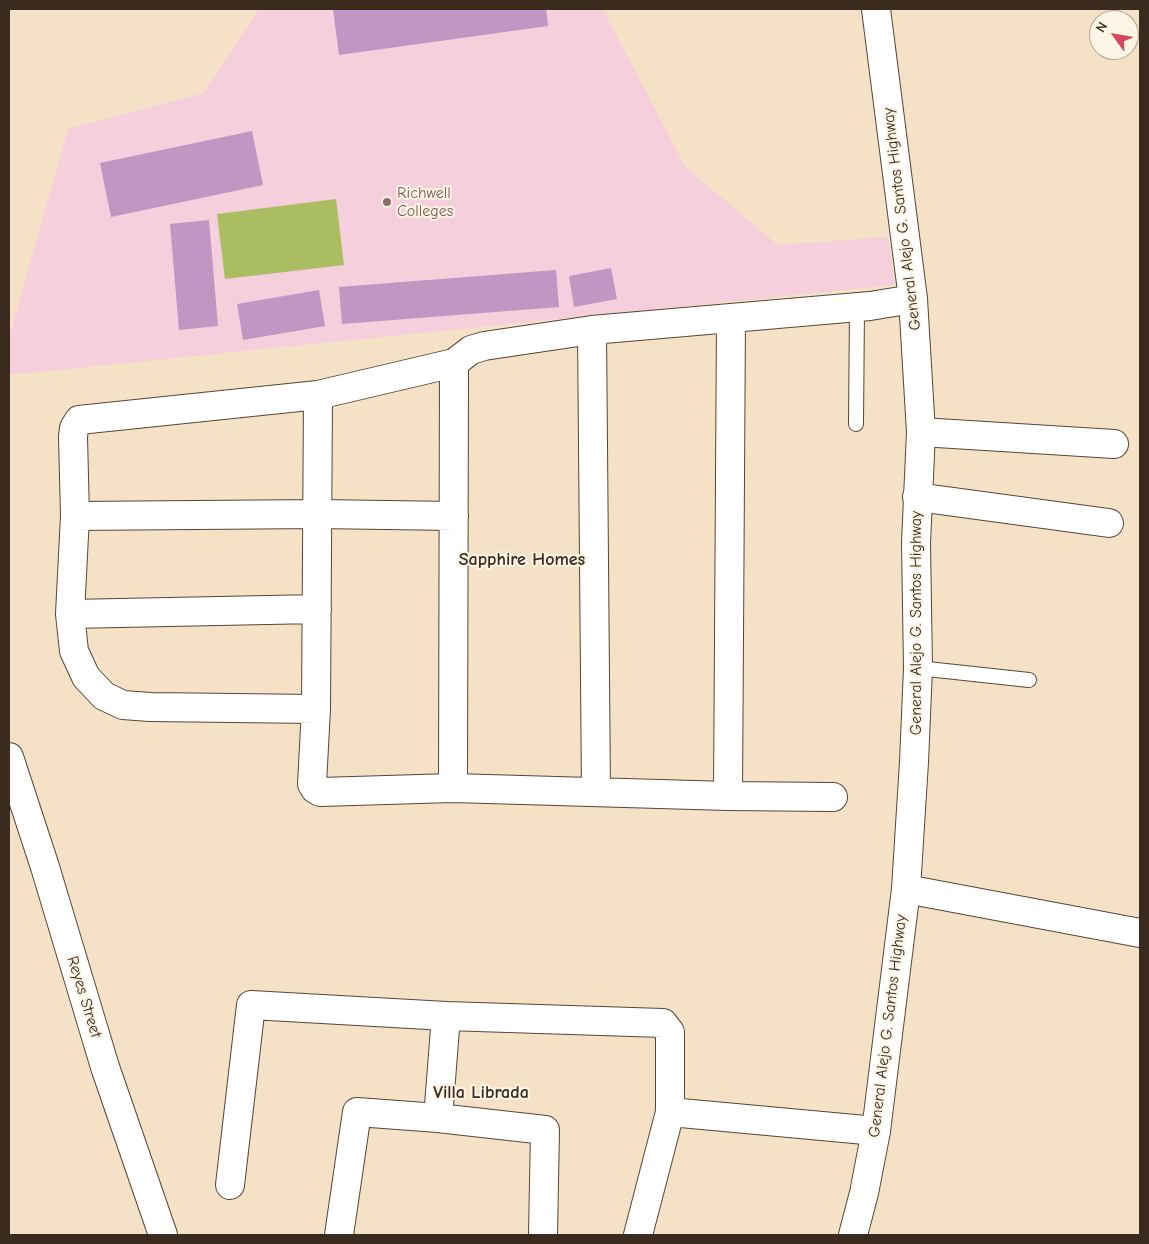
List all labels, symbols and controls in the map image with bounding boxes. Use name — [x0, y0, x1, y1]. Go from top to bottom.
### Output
north arrow — [1089, 10, 1139, 60]
text: N — [1092, 19, 1111, 36]
street label: General Alejo G. Santos Highway — [879, 106, 925, 332]
place label: Richwell Colleges — [397, 183, 453, 221]
marker: Richwell Colleges — [381, 196, 393, 208]
street label: General Alejo G. Santos Highway — [906, 511, 926, 735]
district label: Sapphire Homes — [459, 549, 585, 571]
street label: General Alejo G. Santos Highway — [865, 913, 911, 1139]
street label: Reyes Street — [62, 954, 106, 1040]
district label: Villa Librada — [433, 1082, 529, 1104]

